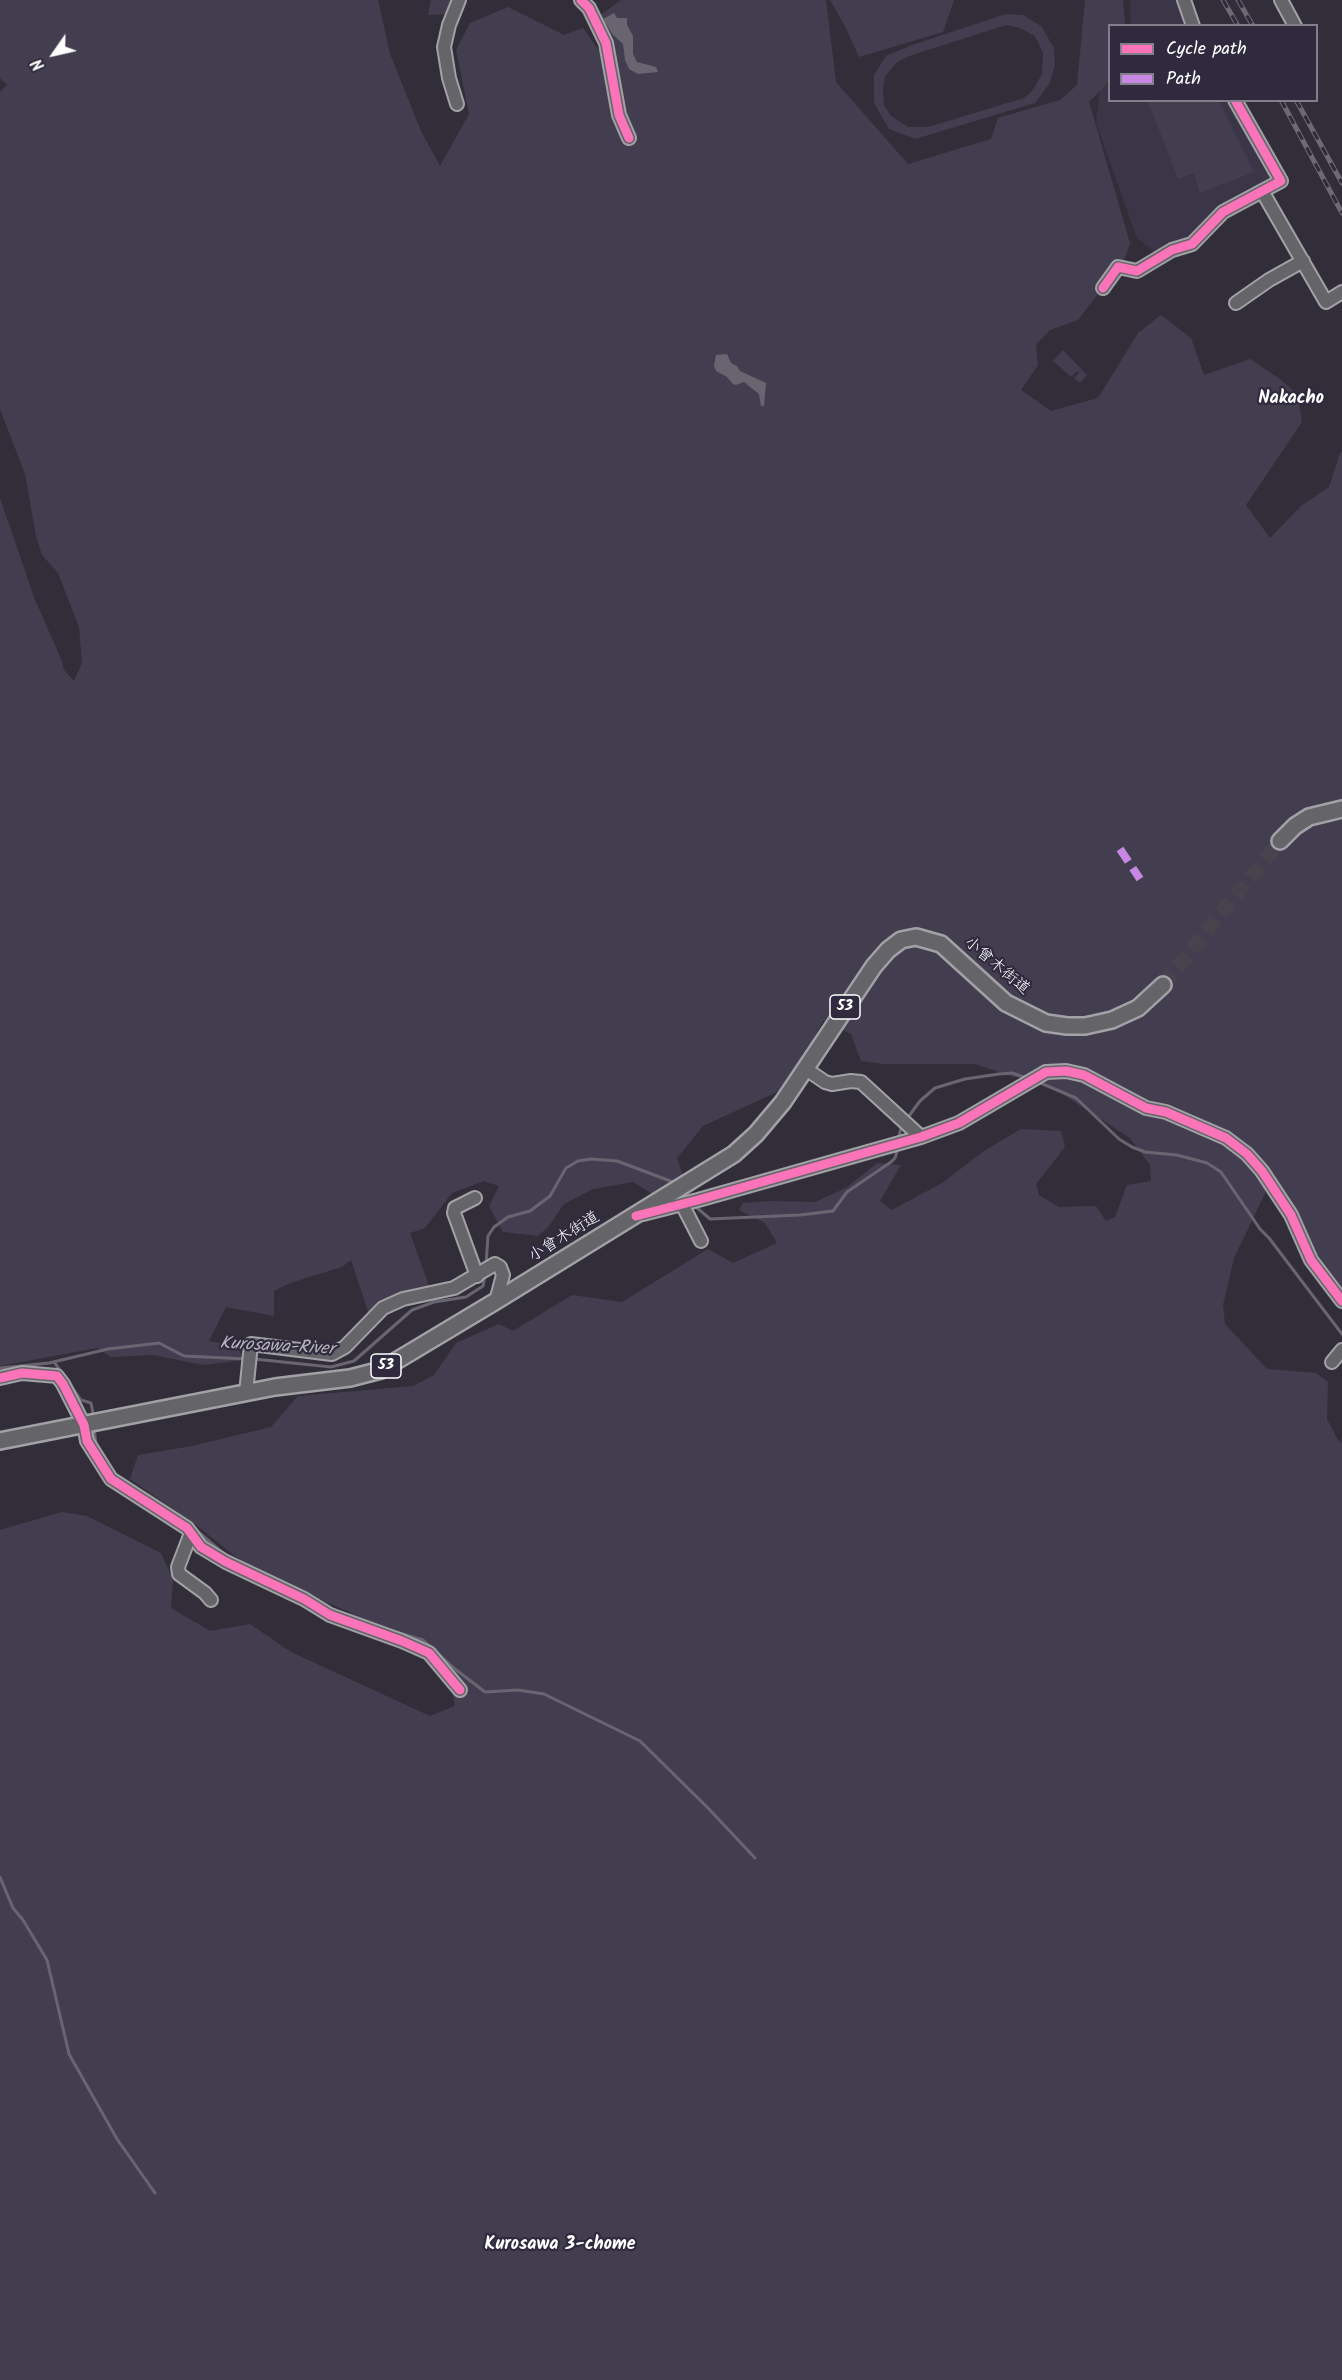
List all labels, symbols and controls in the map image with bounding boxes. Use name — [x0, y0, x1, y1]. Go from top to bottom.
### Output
north arrow — [24, 24, 84, 84]
legend — [1108, 24, 1318, 102]
text: Cycle path — [1166, 35, 1247, 64]
text: N — [25, 53, 52, 76]
text: Path — [1166, 65, 1201, 94]
district label: Nakacho — [1258, 389, 1324, 411]
street label: 小曾木街道 — [959, 934, 1033, 1000]
road number: 53 — [830, 995, 860, 1019]
street label: 小曾木街道 — [526, 1209, 604, 1267]
water label: Kurosawa-River — [219, 1334, 335, 1362]
road number: 53 — [371, 1354, 401, 1378]
district label: Kurosawa 3-chome — [485, 2235, 635, 2257]

